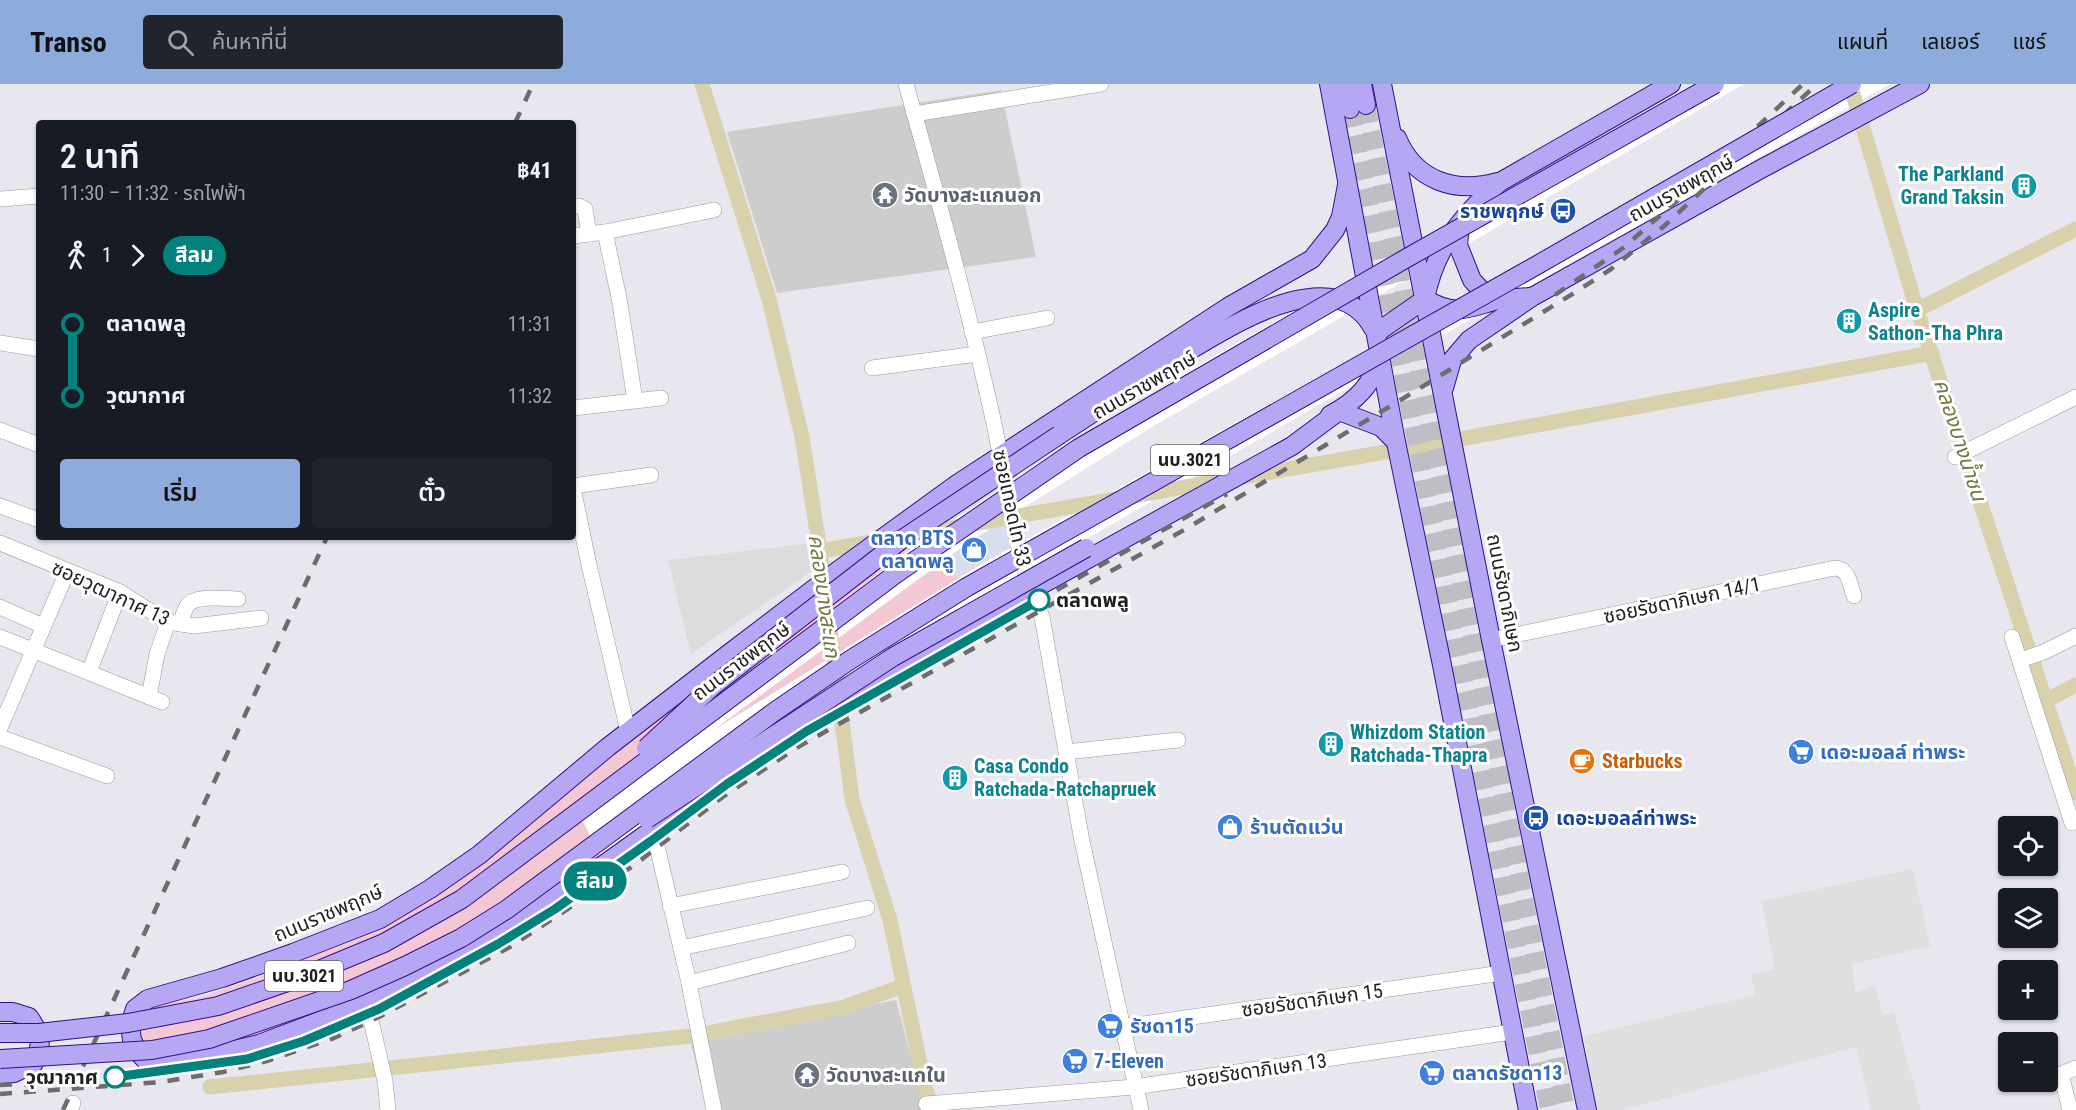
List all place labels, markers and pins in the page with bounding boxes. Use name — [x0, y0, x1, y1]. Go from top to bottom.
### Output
place label: The Parkland Grand Taksin — [1898, 162, 2004, 209]
building icon: The Parkland Grand Taksin — [2009, 171, 2039, 201]
temple icon: วัดบางสะแกนอก — [870, 180, 900, 210]
place label: วัดบางสะแกนอก — [904, 183, 1042, 207]
bus stop icon: ราชพฤกษ์ — [1548, 196, 1578, 226]
place label: ราชพฤกษ์ — [1460, 199, 1544, 223]
place label: Aspire Sathon-Tha Phra — [1868, 298, 2003, 345]
building icon: Aspire Sathon-Tha Phra — [1834, 306, 1864, 336]
place label: ตลาด BTS ตลาดพลู — [871, 526, 954, 573]
shop icon: ตลาด BTS ตลาดพลู — [959, 535, 989, 565]
place label: ตลาดพลู — [1056, 588, 1129, 612]
marker: ตลาดพลู — [1028, 589, 1050, 611]
place label: Whizdom Station Ratchada-Thapra — [1350, 720, 1487, 767]
building icon: Whizdom Station Ratchada-Thapra — [1316, 729, 1346, 759]
supermarket icon: เดอะมอลล์ ท่าพระ — [1786, 737, 1816, 767]
place label: เดอะมอลล์ ท่าพระ — [1820, 740, 1965, 764]
cafe icon: Starbucks — [1567, 746, 1597, 776]
place label: Starbucks — [1602, 749, 1683, 773]
place label: Casa Condo Ratchada-Ratchapruek — [974, 754, 1157, 801]
building icon: Casa Condo Ratchada-Ratchapruek — [940, 763, 970, 793]
bus stop icon: เดอะมอลล์ท่าพระ — [1521, 803, 1551, 833]
place label: เดอะมอลล์ท่าพระ — [1556, 806, 1697, 830]
shop icon: ร้านตัดแว่น — [1215, 812, 1245, 842]
place label: ร้านตัดแว่น — [1250, 815, 1344, 839]
supermarket icon: รัชดา15 — [1095, 1011, 1125, 1041]
place label: รัชดา15 — [1130, 1014, 1194, 1038]
supermarket icon: 7-Eleven — [1060, 1046, 1090, 1076]
place label: 7-Eleven — [1094, 1049, 1164, 1073]
supermarket icon: ตลาดรัชดา13 — [1417, 1058, 1447, 1088]
temple icon: วัดบางสะแกใน — [792, 1060, 822, 1090]
place label: ตลาดรัชดา13 — [1452, 1061, 1562, 1085]
place label: วัดบางสะแกใน — [826, 1063, 946, 1087]
place label: วุฒากาศ — [26, 1065, 98, 1089]
marker: วุฒากาศ — [104, 1066, 126, 1088]

